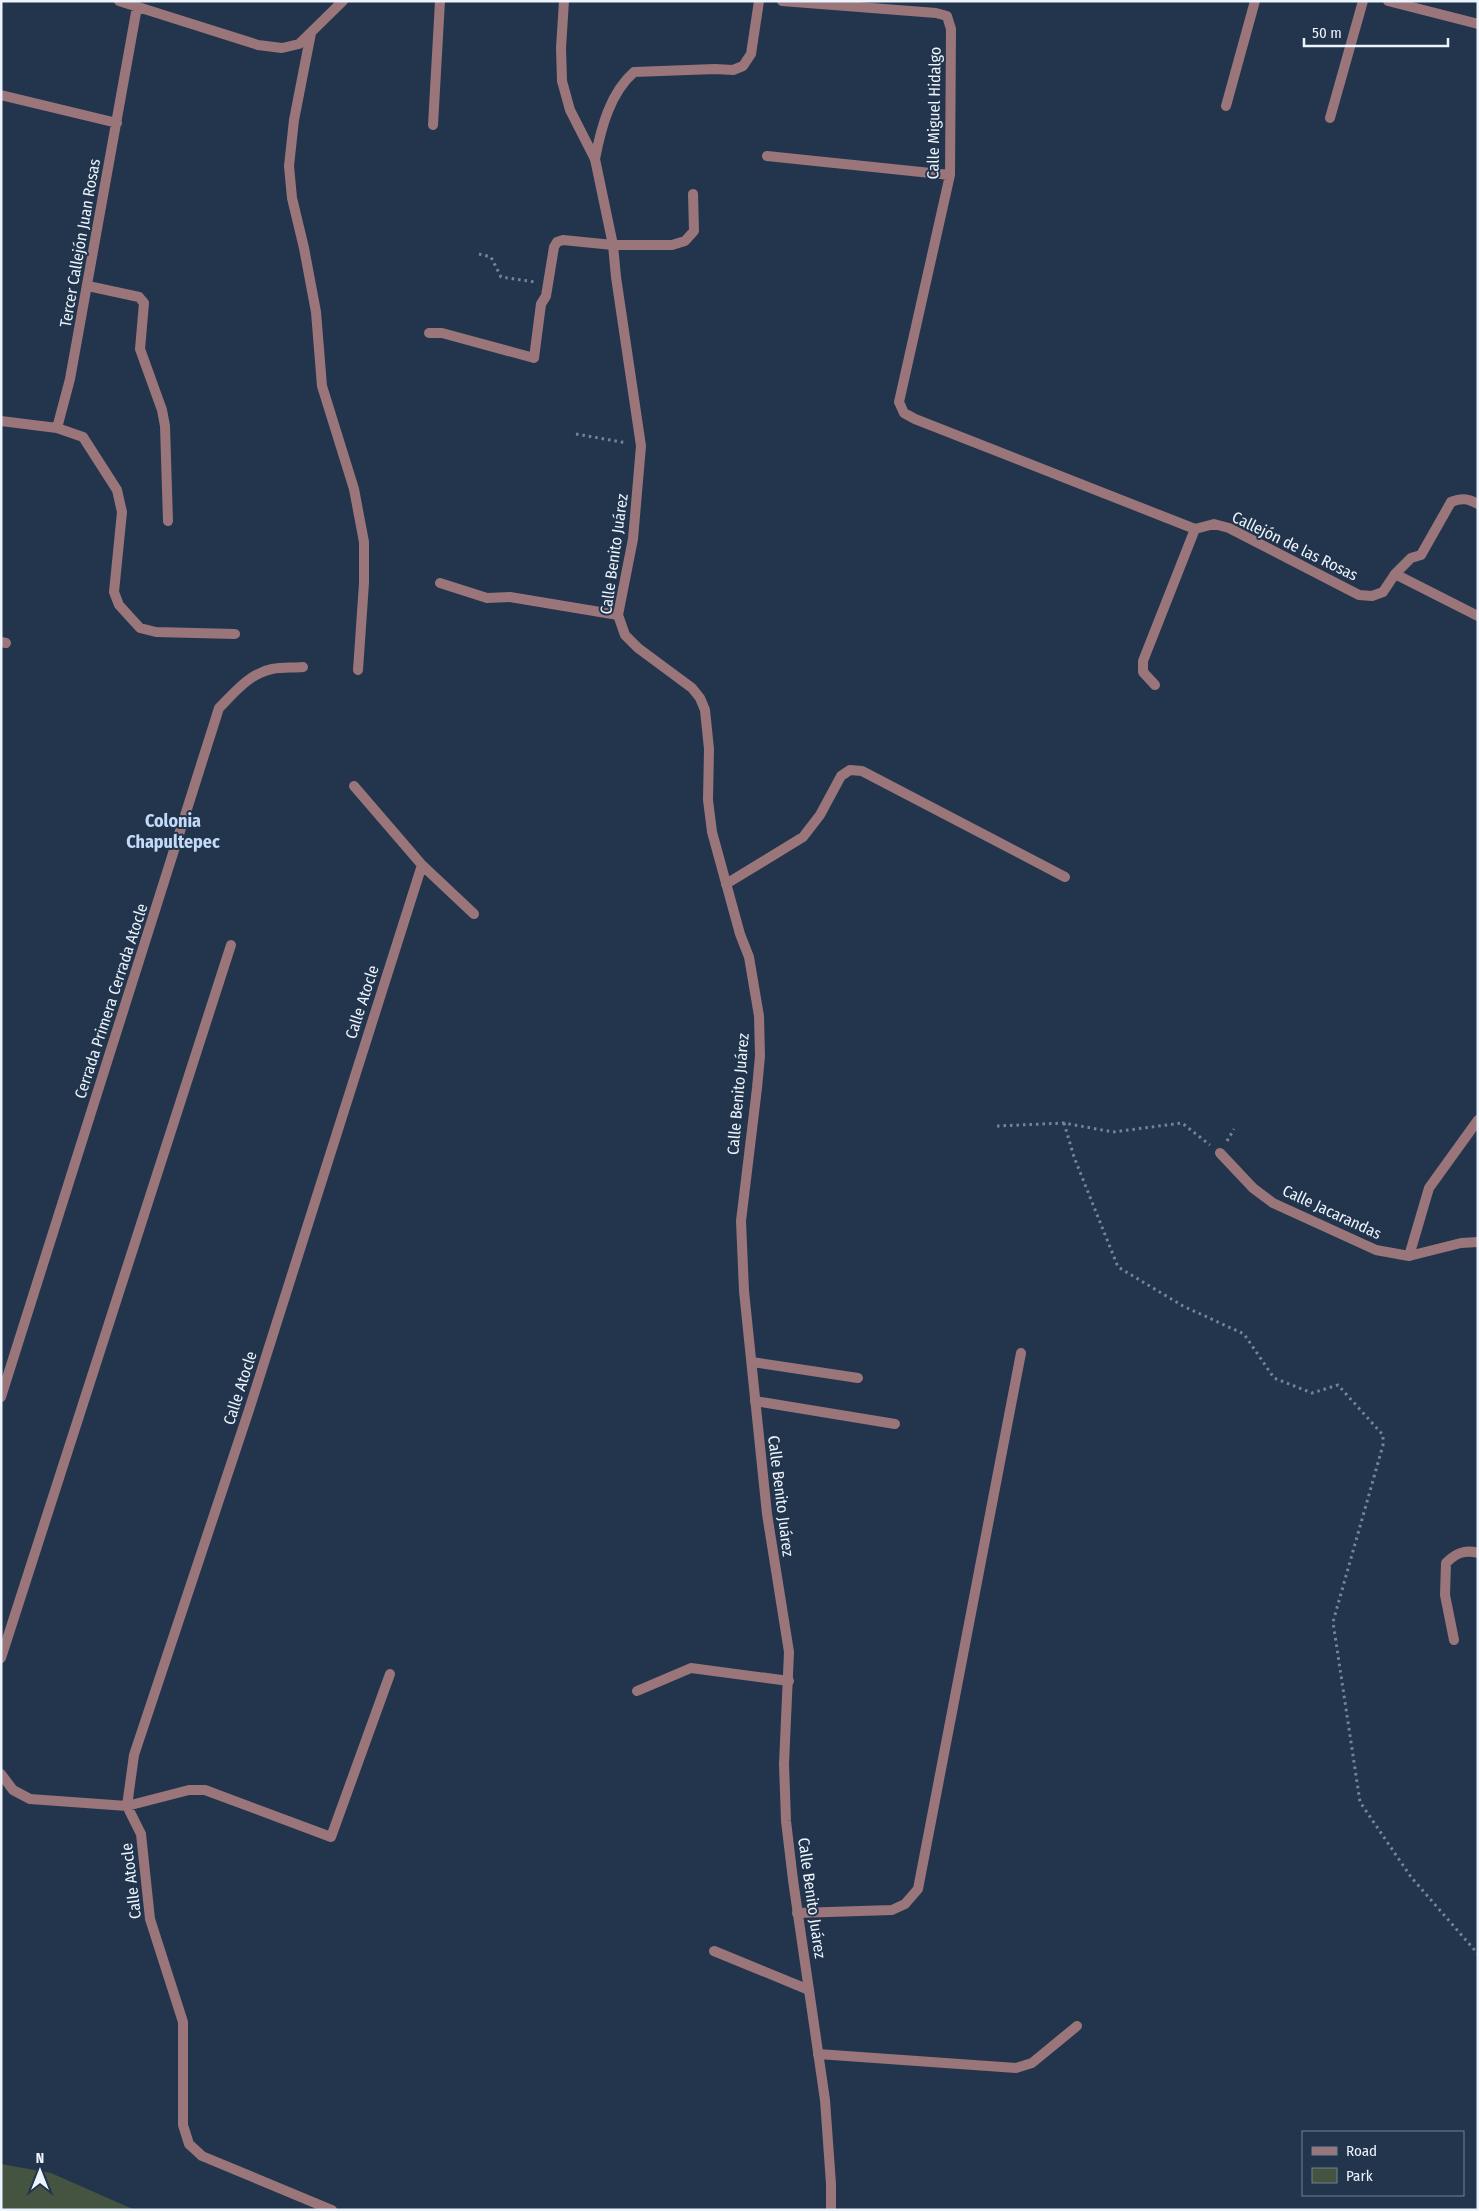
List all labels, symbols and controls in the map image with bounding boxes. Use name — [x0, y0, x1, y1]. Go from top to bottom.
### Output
scale bar — [1304, 15, 1448, 47]
text: 50 m — [1312, 24, 1342, 42]
street label: Calle Miguel Hidalgo — [923, 47, 945, 179]
street label: Tercer Callejón Juan Rosas — [56, 157, 104, 329]
street label: Calle Benito Juárez — [596, 492, 632, 616]
street label: Callejón de las Rosas — [1229, 507, 1361, 585]
district label: Colonia Chapultepec — [126, 810, 220, 853]
street label: Cerrada Primera Cerrada Atocle — [70, 901, 152, 1101]
street label: Calle Atocle — [341, 963, 383, 1041]
street label: Calle Benito Juárez — [723, 1033, 753, 1155]
street label: Calle Jacarandas — [1280, 1181, 1385, 1243]
street label: Calle Atocle — [219, 1349, 261, 1427]
street label: Calle Benito Juárez — [764, 1434, 798, 1558]
street label: Calle Benito Juárez — [794, 1836, 830, 1960]
street label: Calle Atocle — [117, 1842, 145, 1920]
legend — [1302, 2131, 1464, 2196]
text: Road — [1346, 2142, 1377, 2160]
north arrow — [15, 2146, 65, 2196]
text: N — [36, 2150, 44, 2167]
text: Park — [1346, 2167, 1373, 2185]

